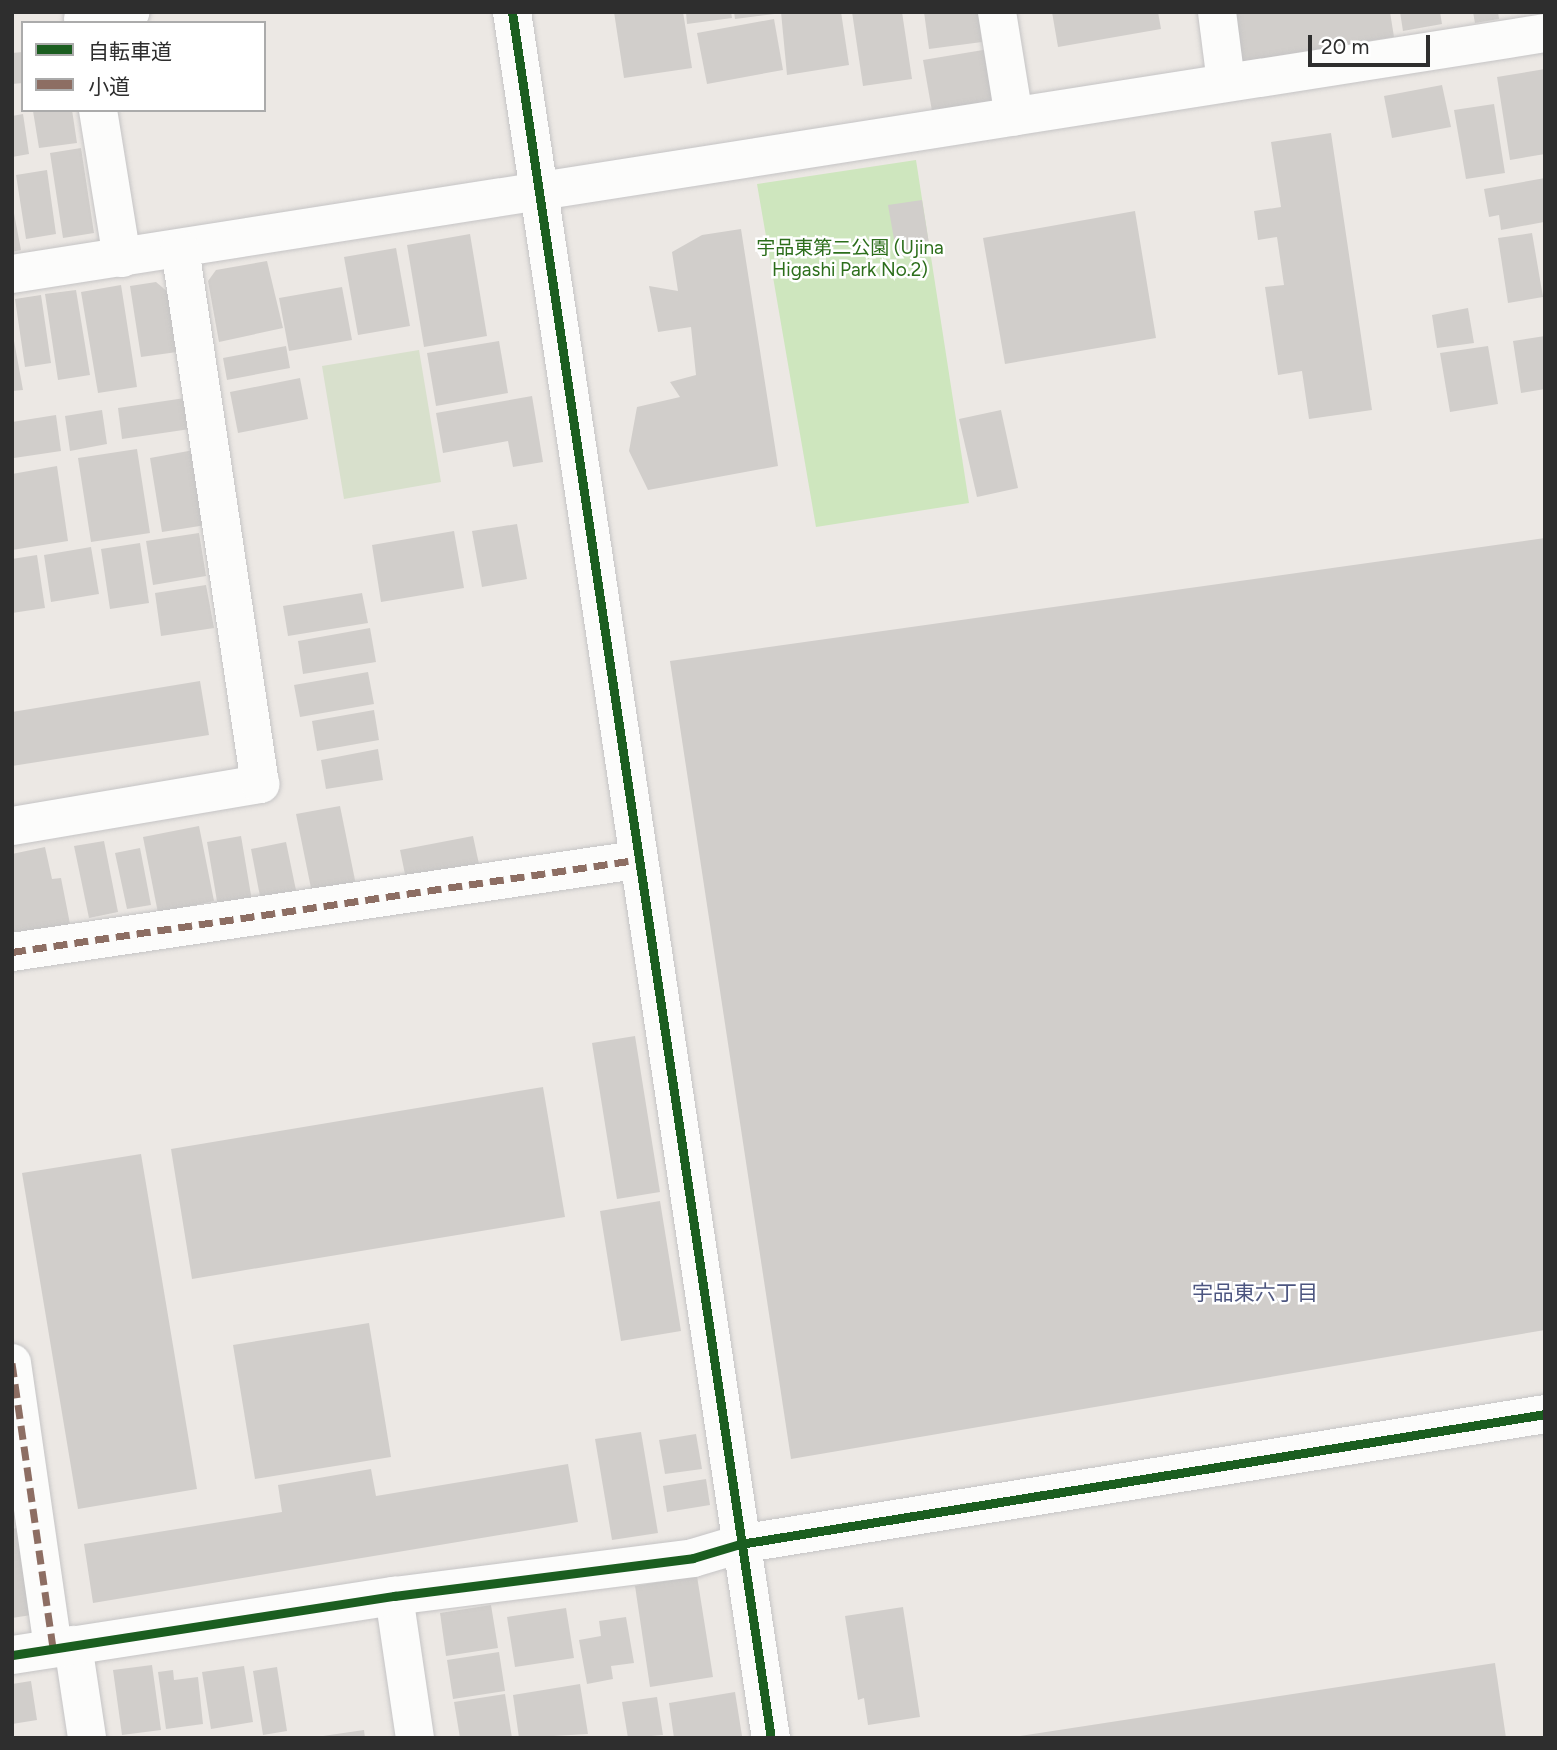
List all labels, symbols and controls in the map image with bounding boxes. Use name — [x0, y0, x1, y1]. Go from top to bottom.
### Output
legend — [21, 21, 266, 112]
scale bar — [1312, 21, 1434, 65]
text: 20 m — [1321, 34, 1369, 59]
text: 自転車道 — [88, 39, 172, 64]
text: 小道 — [88, 74, 130, 99]
park label: 宇品東第二公園 (Ujina Higashi Park No.2) — [756, 237, 944, 281]
district label: 宇品東六丁目 — [1192, 1280, 1318, 1306]

